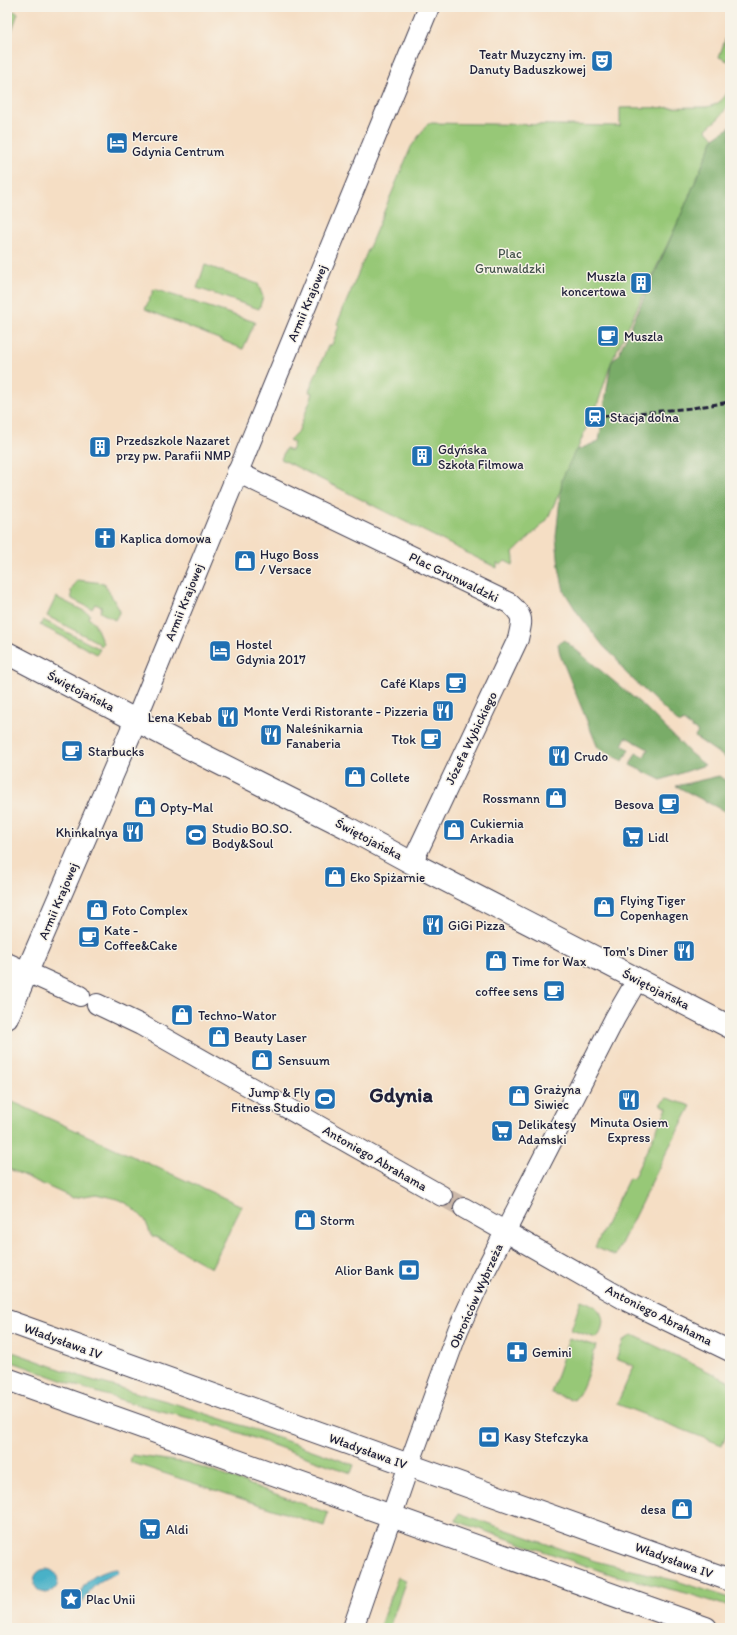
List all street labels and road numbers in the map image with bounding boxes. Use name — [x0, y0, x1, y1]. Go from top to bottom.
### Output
street label: Armii Krajowej — [284, 262, 330, 344]
street label: Plac Grunwaldzki — [407, 549, 501, 605]
street label: Armii Krajowej — [162, 561, 206, 643]
street label: Świętojańska — [45, 668, 117, 715]
street label: Józefa Wybickiego — [442, 689, 500, 787]
street label: Świętojańska — [333, 815, 405, 863]
street label: Armii Krajowej — [35, 860, 81, 942]
street label: Świętojańska — [620, 966, 692, 1013]
street label: Antoniego Abrahama — [320, 1122, 430, 1194]
street label: Obrońców Wybrzeża — [446, 1241, 506, 1351]
street label: Antoniego Abrahama — [603, 1282, 715, 1349]
street label: Władysława IV — [22, 1320, 104, 1362]
street label: Władysława IV — [327, 1430, 409, 1472]
street label: Władysława IV — [633, 1539, 715, 1581]

